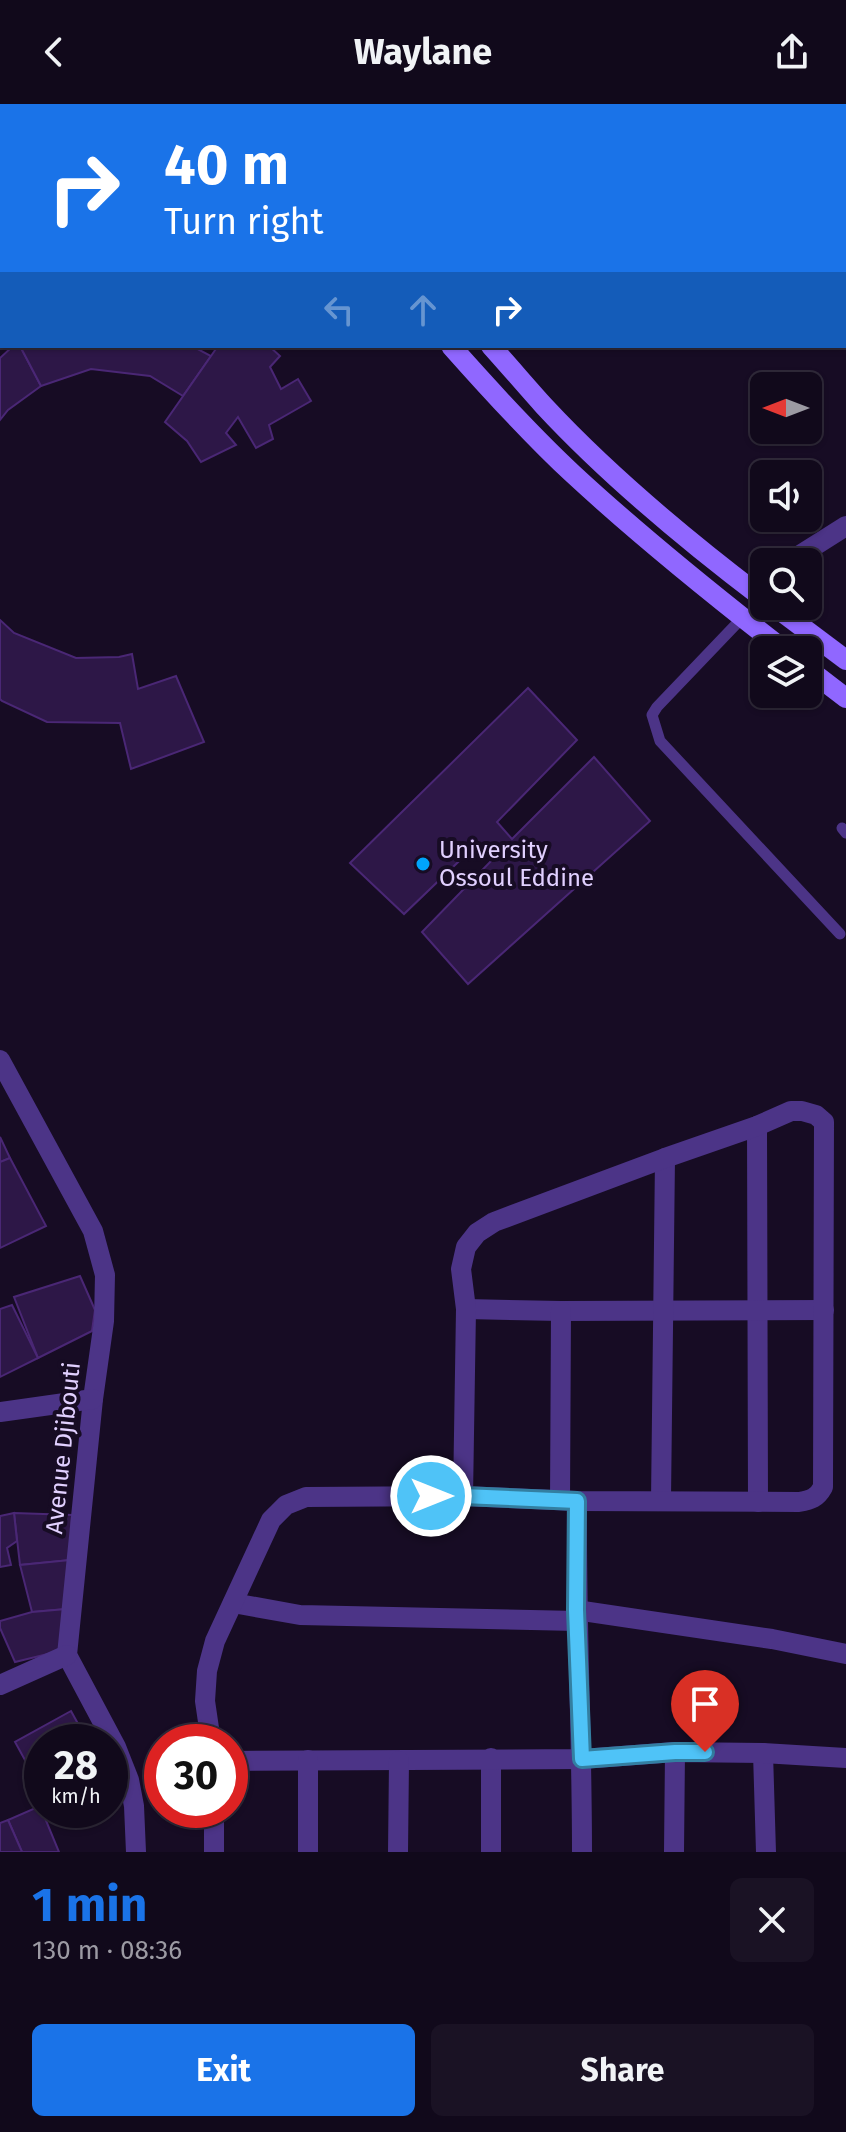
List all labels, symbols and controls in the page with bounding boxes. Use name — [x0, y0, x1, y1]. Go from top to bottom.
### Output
icon: back — [32, 30, 76, 74]
text: Waylane — [354, 30, 492, 74]
icon: share — [770, 30, 814, 74]
text: 40 m — [164, 132, 289, 199]
icon: right — [32, 136, 136, 240]
text: Turn right — [164, 200, 324, 244]
icon: left — [317, 288, 361, 332]
icon: ahead — [401, 288, 445, 332]
icon: right — [485, 288, 529, 332]
north arrow — [750, 372, 822, 444]
map controls — [750, 372, 822, 708]
button: sound — [750, 460, 822, 532]
button: search — [750, 548, 822, 620]
button: layers — [750, 636, 822, 708]
place label: University Ossoul Eddine — [439, 836, 594, 892]
marker: University Ossoul Eddine — [414, 855, 432, 873]
street label: Avenue Djibouti — [40, 1361, 86, 1535]
position arrow — [389, 1454, 473, 1538]
pin — [671, 1670, 739, 1752]
icon: arrive — [683, 1682, 727, 1726]
speed limit sign: 30 — [144, 1724, 248, 1828]
text: 28 — [54, 1742, 98, 1790]
text: km/h — [51, 1784, 101, 1808]
text: 1 min — [32, 1876, 147, 1934]
button: close — [730, 1878, 814, 1962]
text: 130 m · 08:36 — [32, 1935, 182, 1966]
button: Exit — [32, 2024, 415, 2116]
button: Share — [431, 2024, 814, 2116]

